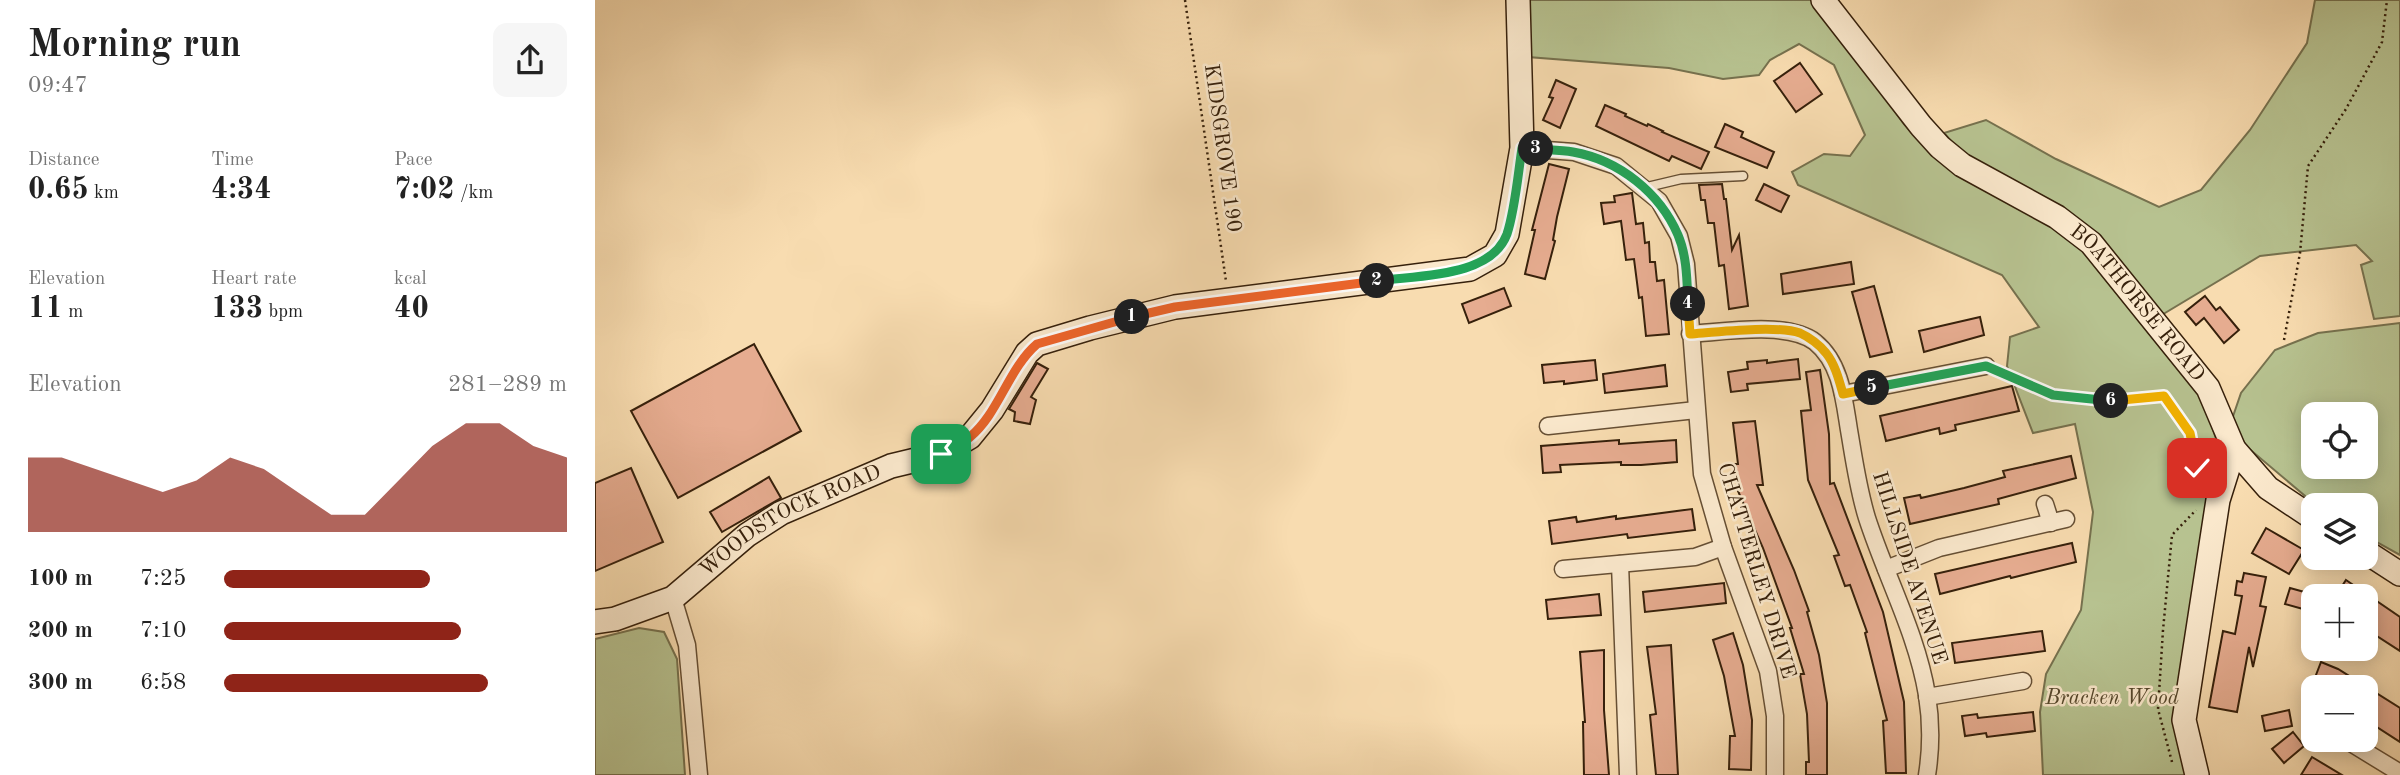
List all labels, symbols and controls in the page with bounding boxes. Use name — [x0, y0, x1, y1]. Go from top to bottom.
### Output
button: share — [493, 23, 567, 97]
text: Morning run — [28, 27, 241, 65]
street label: KIDSGROVE 190 — [1200, 62, 1244, 234]
text: 09:47 — [28, 74, 88, 97]
pin: 3 — [1518, 132, 1553, 166]
text: 3 — [1530, 139, 1541, 158]
text: Distance — [28, 151, 100, 170]
text: Time — [211, 151, 254, 170]
text: Pace — [394, 151, 433, 170]
text: 0.65 — [28, 175, 89, 205]
text: 4:34 — [211, 175, 272, 205]
text: 7:02 — [394, 175, 455, 205]
text: km — [89, 184, 119, 203]
text: /km — [455, 184, 493, 203]
street label: BOATHORSE ROAD — [2066, 220, 2209, 385]
pin: 2 — [1359, 264, 1395, 298]
text: Elevation — [28, 270, 105, 289]
text: Heart rate — [211, 270, 296, 289]
text: kcal — [394, 270, 427, 289]
text: 2 — [1371, 271, 1382, 290]
pin: 4 — [1671, 286, 1705, 322]
text: 11 — [28, 294, 63, 324]
text: 133 — [211, 294, 263, 324]
text: 40 — [394, 294, 429, 324]
text: 4 — [1682, 294, 1693, 313]
pin: 1 — [1115, 300, 1149, 334]
text: m — [63, 303, 83, 322]
text: bpm — [263, 303, 303, 322]
text: 1 — [1126, 307, 1137, 326]
pin: 5 — [1855, 370, 1889, 406]
text: Elevation — [28, 373, 122, 396]
text: 281–289 m — [448, 373, 567, 396]
text: 5 — [1866, 378, 1877, 397]
pin: 6 — [2093, 384, 2129, 418]
text: 6 — [2105, 391, 2116, 410]
map controls — [2301, 402, 2378, 752]
button: locate — [2301, 402, 2378, 479]
pin — [911, 424, 971, 484]
icon: arrive — [922, 435, 960, 473]
pin — [2167, 438, 2227, 498]
icon: check — [2178, 449, 2216, 487]
street label: WOODSTOCK ROAD — [696, 461, 884, 581]
street label: CHATTERLEY DRIVE — [1713, 461, 1799, 681]
street label: HILLSIDE AVENUE — [1868, 469, 1950, 667]
button: layers — [2301, 493, 2378, 570]
text: 100 m — [28, 567, 93, 590]
text: 7:25 — [140, 567, 186, 590]
button: + — [2301, 584, 2378, 661]
text: 200 m — [28, 619, 93, 642]
text: 7:10 — [140, 619, 186, 642]
text: 300 m — [28, 671, 93, 694]
text: 6:58 — [140, 671, 186, 694]
button: − — [2301, 675, 2378, 752]
park label: Bracken Wood — [2044, 688, 2180, 709]

